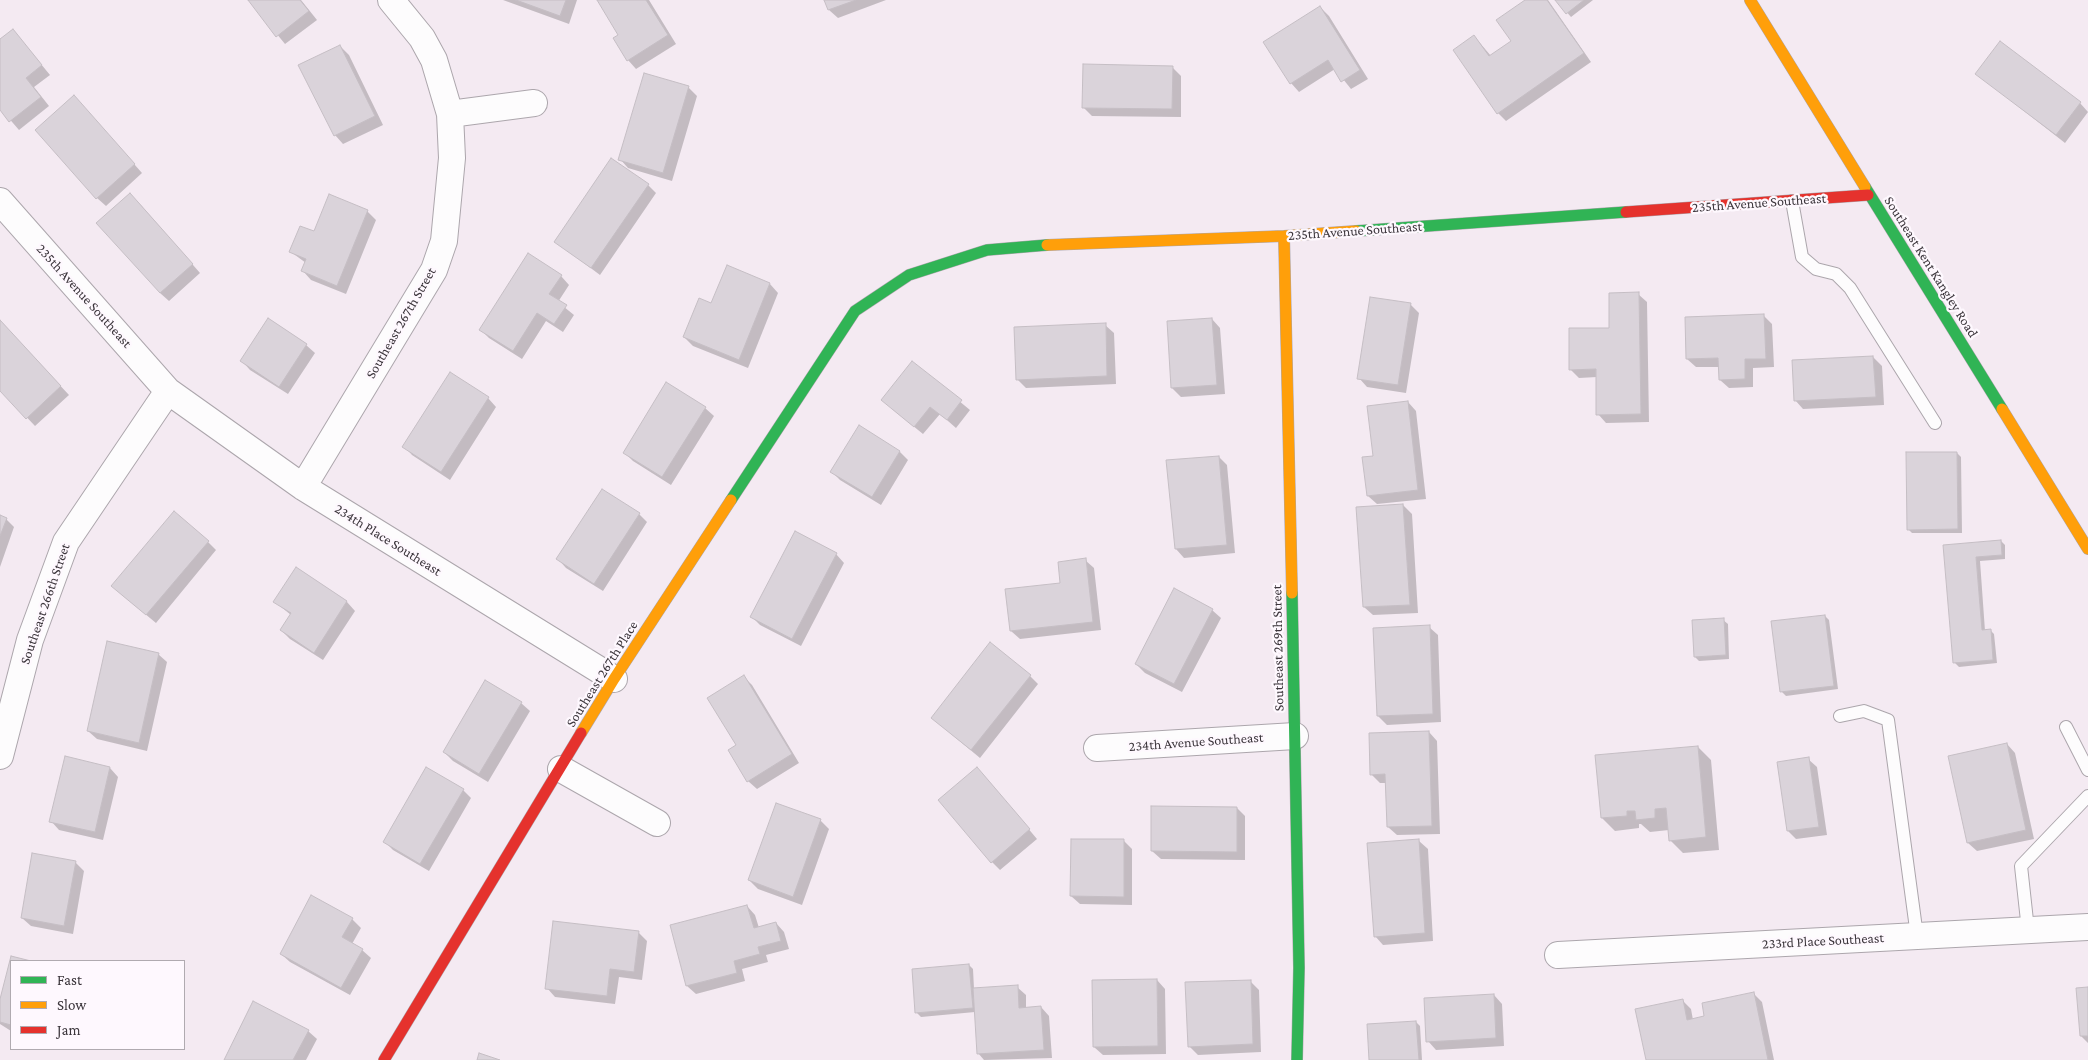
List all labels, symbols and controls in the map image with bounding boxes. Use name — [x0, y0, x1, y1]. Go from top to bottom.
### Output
street label: 235th Avenue Southeast — [1691, 190, 1827, 216]
street label: Southeast Kent Kangley Road — [1881, 193, 1981, 341]
street label: 235th Avenue Southeast — [1287, 218, 1423, 244]
street label: 235th Avenue Southeast — [33, 240, 135, 352]
street label: Southeast 267th Street — [362, 264, 440, 382]
street label: 234th Place Southeast — [331, 500, 445, 580]
street label: Southeast 266th Street — [16, 541, 74, 667]
street label: Southeast 269th Street — [1268, 585, 1288, 711]
street label: Southeast 267th Place — [563, 618, 641, 730]
street label: 234th Avenue Southeast — [1128, 729, 1264, 755]
street label: 233rd Place Southeast — [1762, 929, 1884, 953]
legend — [10, 960, 185, 1050]
text: Fast — [57, 972, 82, 988]
text: Slow — [57, 997, 86, 1013]
text: Jam — [57, 1022, 80, 1038]

